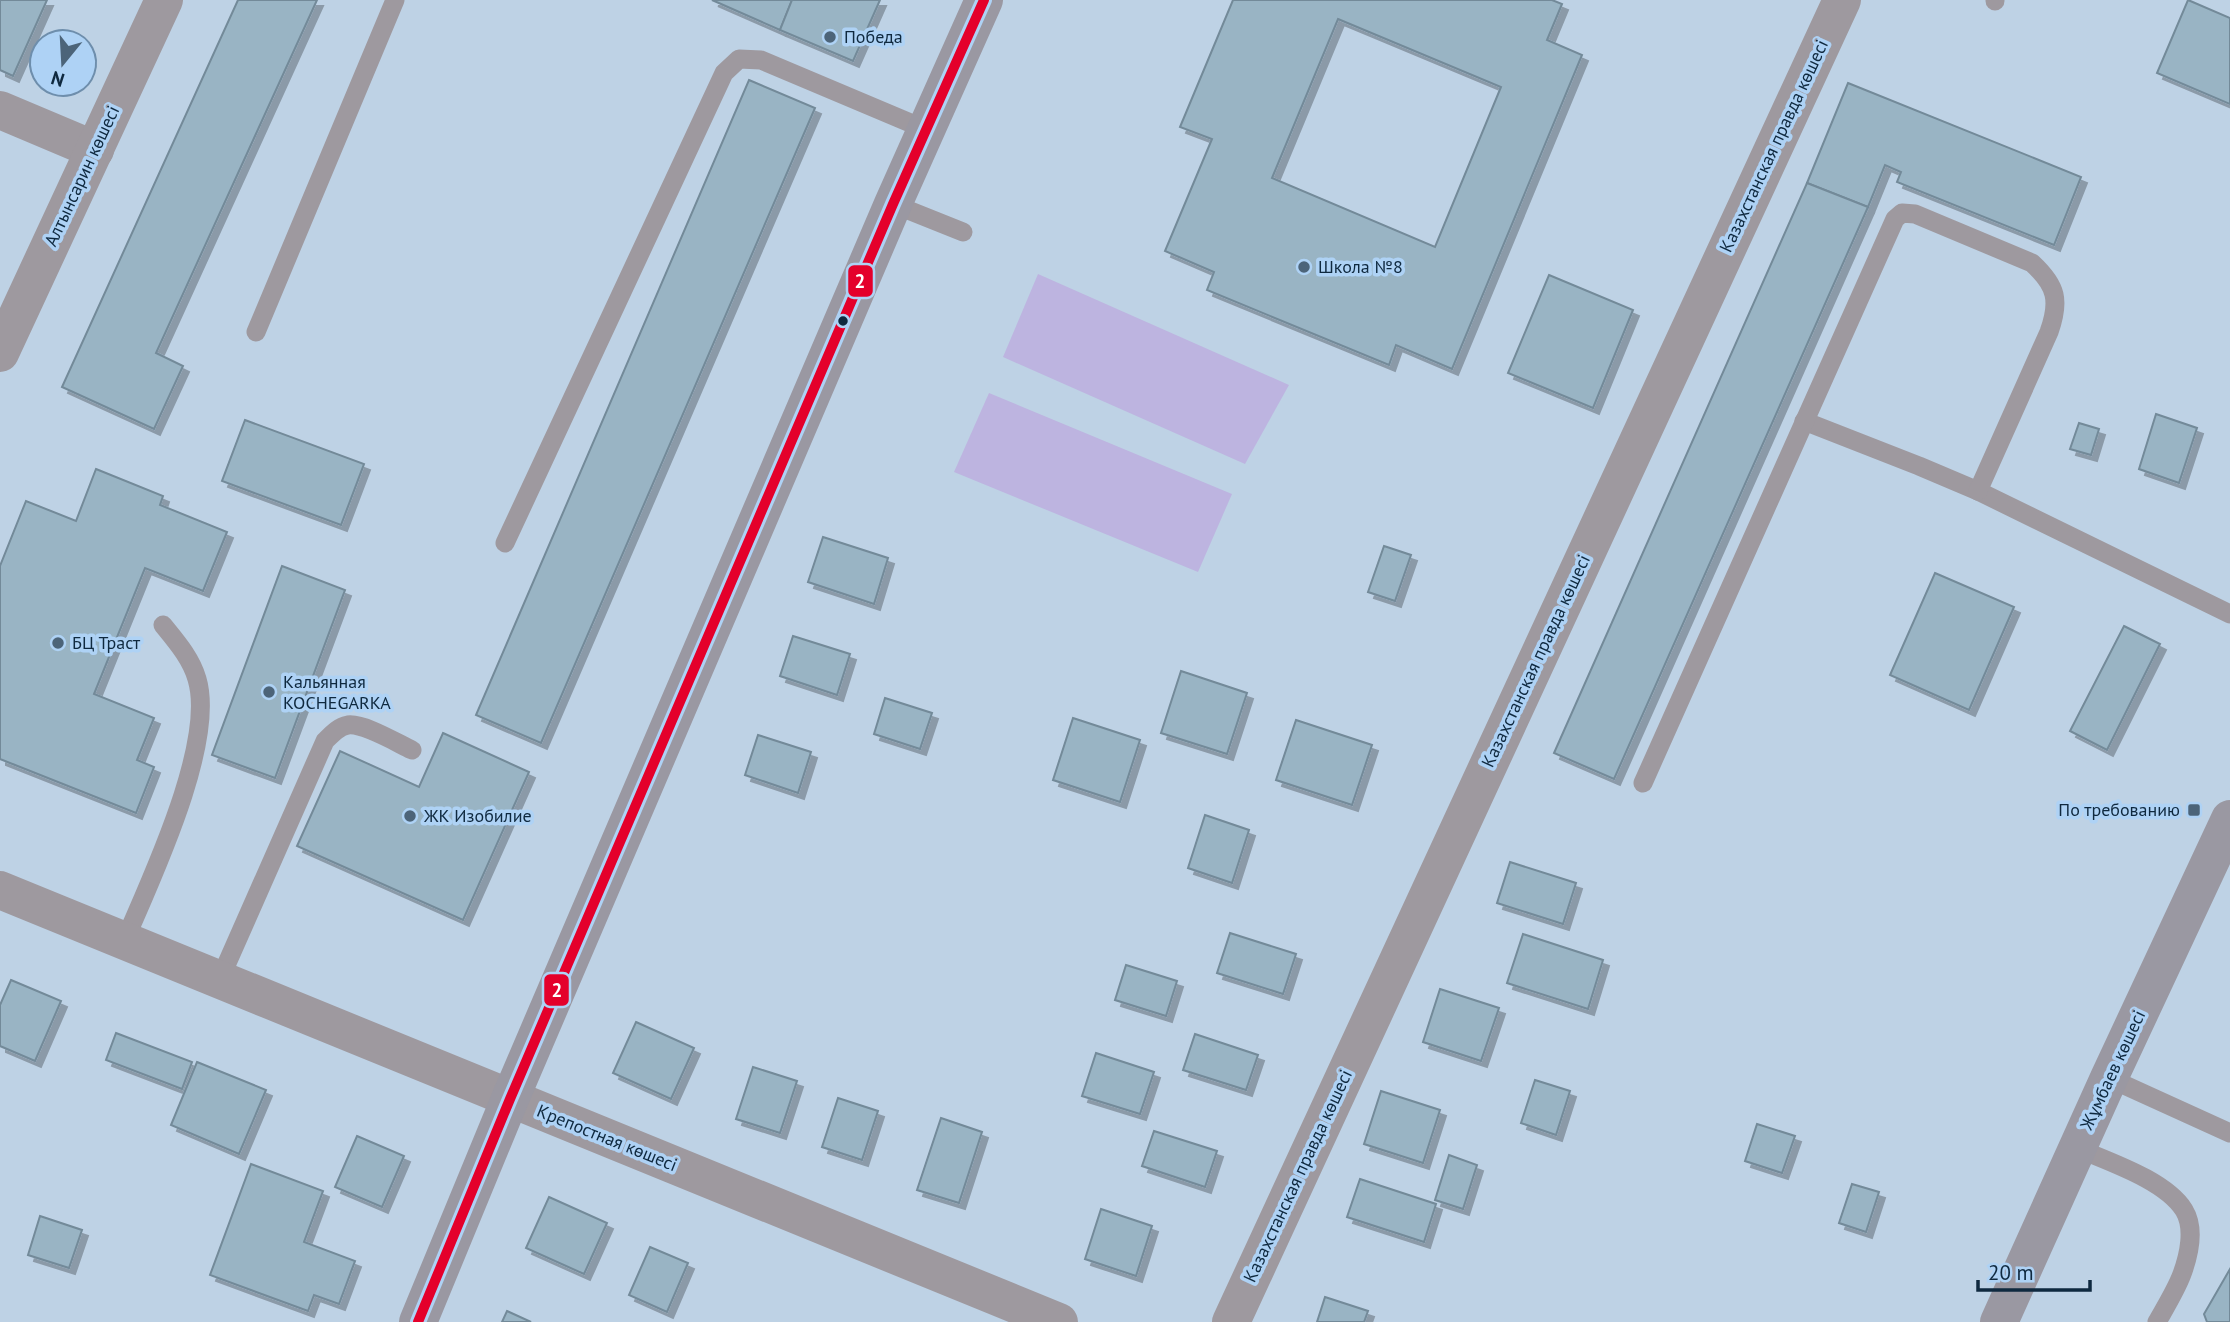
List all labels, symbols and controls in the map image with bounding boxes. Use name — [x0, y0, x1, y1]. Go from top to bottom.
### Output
place label: Победа — [844, 25, 903, 48]
north arrow — [28, 28, 98, 98]
marker: Победа — [822, 29, 838, 45]
street label: Казахстанская правда көшесі — [1714, 36, 1833, 256]
text: N — [48, 66, 67, 93]
street label: Алтынсарин көшесі — [39, 102, 124, 250]
place label: Школа №8 — [1318, 255, 1403, 278]
marker: Школа №8 — [1296, 259, 1312, 275]
line badge: 2 — [847, 264, 874, 298]
text: 2 — [855, 269, 865, 293]
unlabelled marker — [836, 314, 850, 328]
street label: Казахстанская правда көшесі — [1476, 551, 1595, 771]
place label: БЦ Траст — [72, 631, 141, 654]
marker: БЦ Траст — [50, 635, 66, 651]
place label: Кальянная KOCHEGARKA — [283, 670, 391, 714]
marker: Кальянная KOCHEGARKA — [261, 684, 277, 700]
place label: По требованию — [2058, 798, 2180, 821]
marker: По требованию — [2186, 802, 2202, 818]
place label: ЖК Изобилие — [423, 804, 532, 827]
marker: ЖК Изобилие — [402, 808, 418, 824]
line badge: 2 — [543, 973, 570, 1007]
text: 2 — [552, 978, 562, 1002]
street label: Жұмбаев көшесі — [2074, 1006, 2150, 1134]
street label: Казахстанская правда көшесі — [1238, 1066, 1357, 1286]
street label: Крепостная көшесі — [534, 1099, 681, 1176]
scale bar — [1978, 1248, 2090, 1292]
text: 20 m — [1988, 1259, 2034, 1286]

